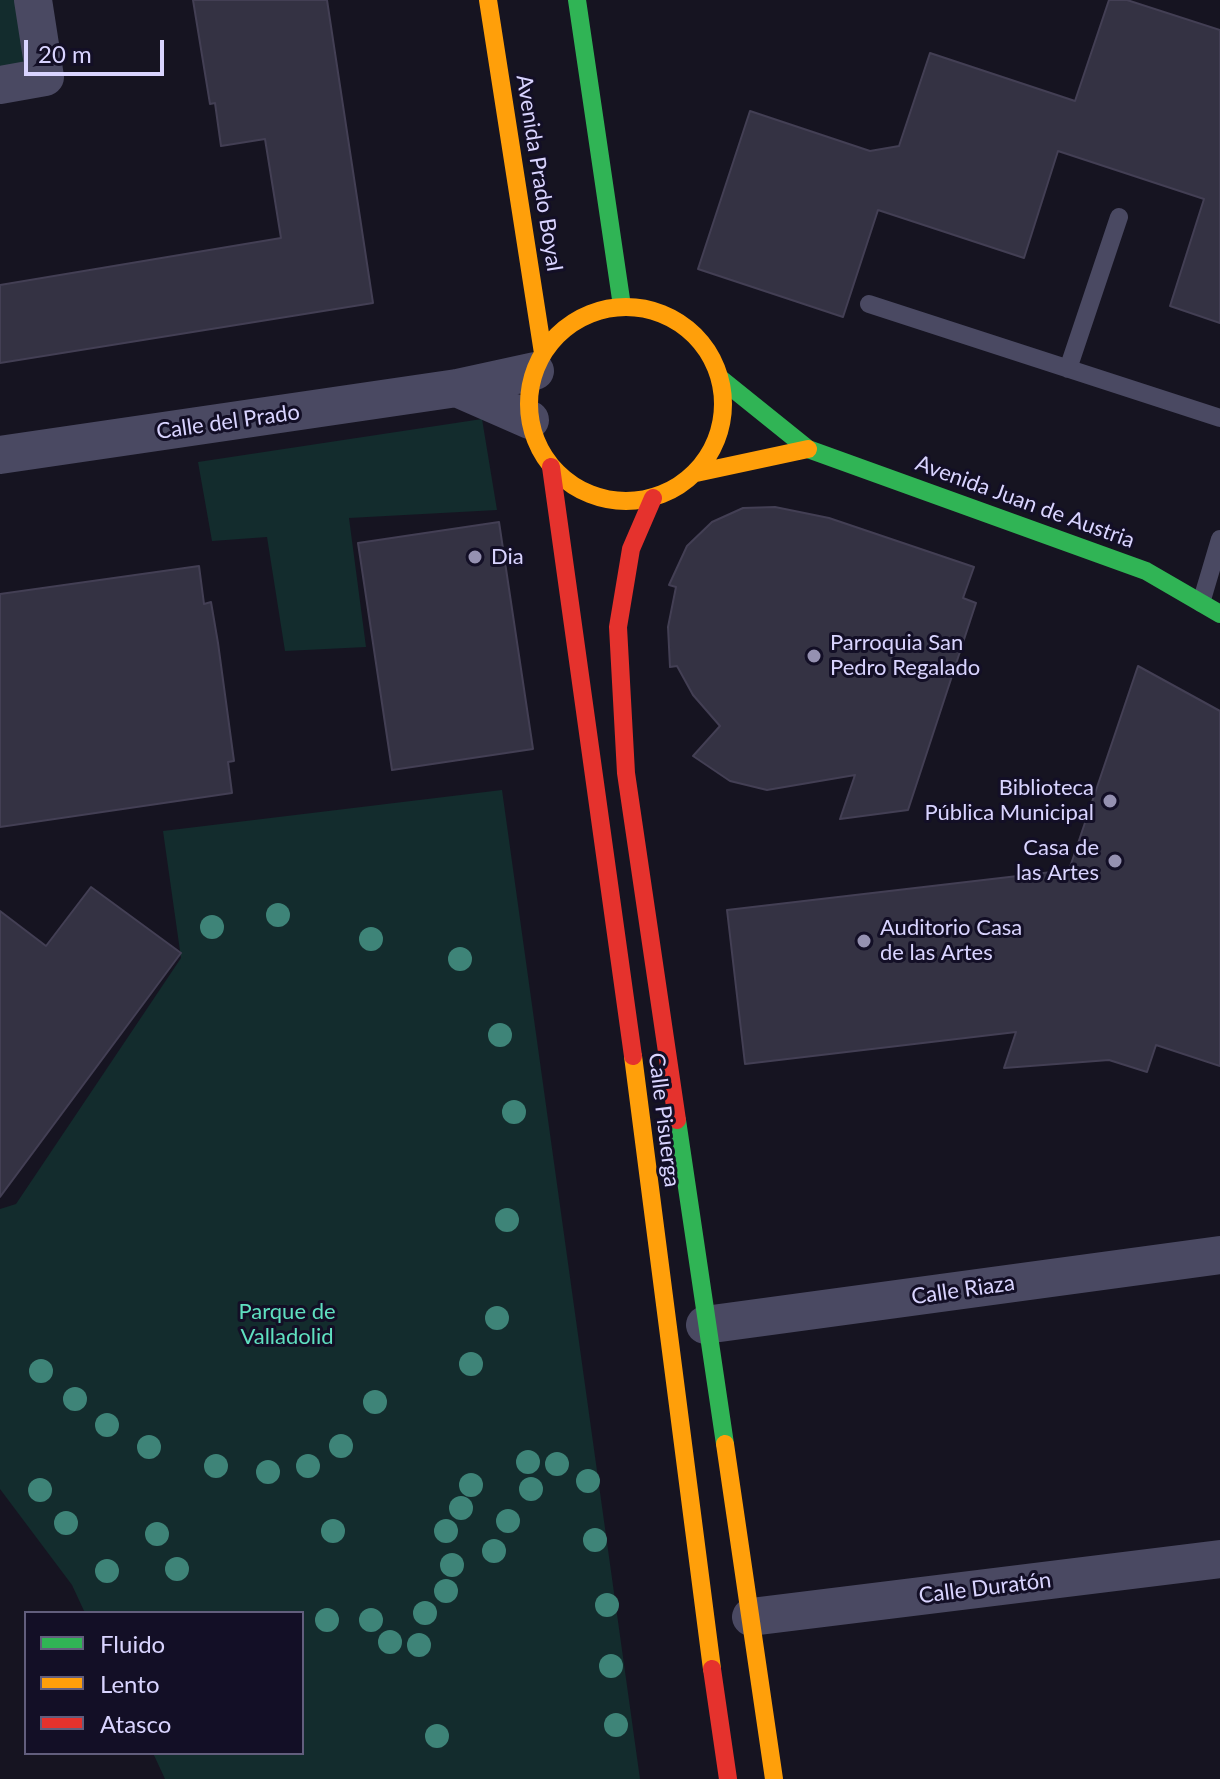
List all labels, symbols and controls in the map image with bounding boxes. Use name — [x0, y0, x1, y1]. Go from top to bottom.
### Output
scale bar — [28, 24, 168, 74]
text: 20 m — [38, 39, 92, 68]
street label: Avenida Prado Boyal — [510, 73, 568, 273]
street label: Calle del Prado — [155, 399, 301, 445]
street label: Avenida Juan de Austria — [912, 450, 1138, 554]
place label: Dia — [491, 544, 524, 570]
marker: Dia — [466, 548, 484, 566]
place label: Parroquia San Pedro Regalado — [830, 630, 980, 682]
marker: Parroquia San Pedro Regalado — [805, 647, 823, 665]
place label: Biblioteca Pública Municipal — [924, 775, 1094, 826]
marker: Biblioteca Pública Municipal — [1101, 792, 1119, 810]
place label: Casa de las Artes — [1016, 835, 1099, 886]
marker: Casa de las Artes — [1106, 852, 1124, 870]
place label: Auditorio Casa de las Artes — [880, 915, 1022, 966]
marker: Auditorio Casa de las Artes — [855, 932, 873, 950]
street label: Calle Pisuerga — [643, 1051, 685, 1189]
street label: Calle Riaza — [910, 1270, 1016, 1310]
park label: Parque de Valladolid — [238, 1299, 336, 1350]
street label: Calle Duratón — [917, 1567, 1053, 1609]
legend — [24, 1611, 304, 1755]
text: Fluido — [100, 1629, 165, 1658]
text: Lento — [100, 1669, 160, 1698]
text: Atasco — [100, 1709, 171, 1738]

